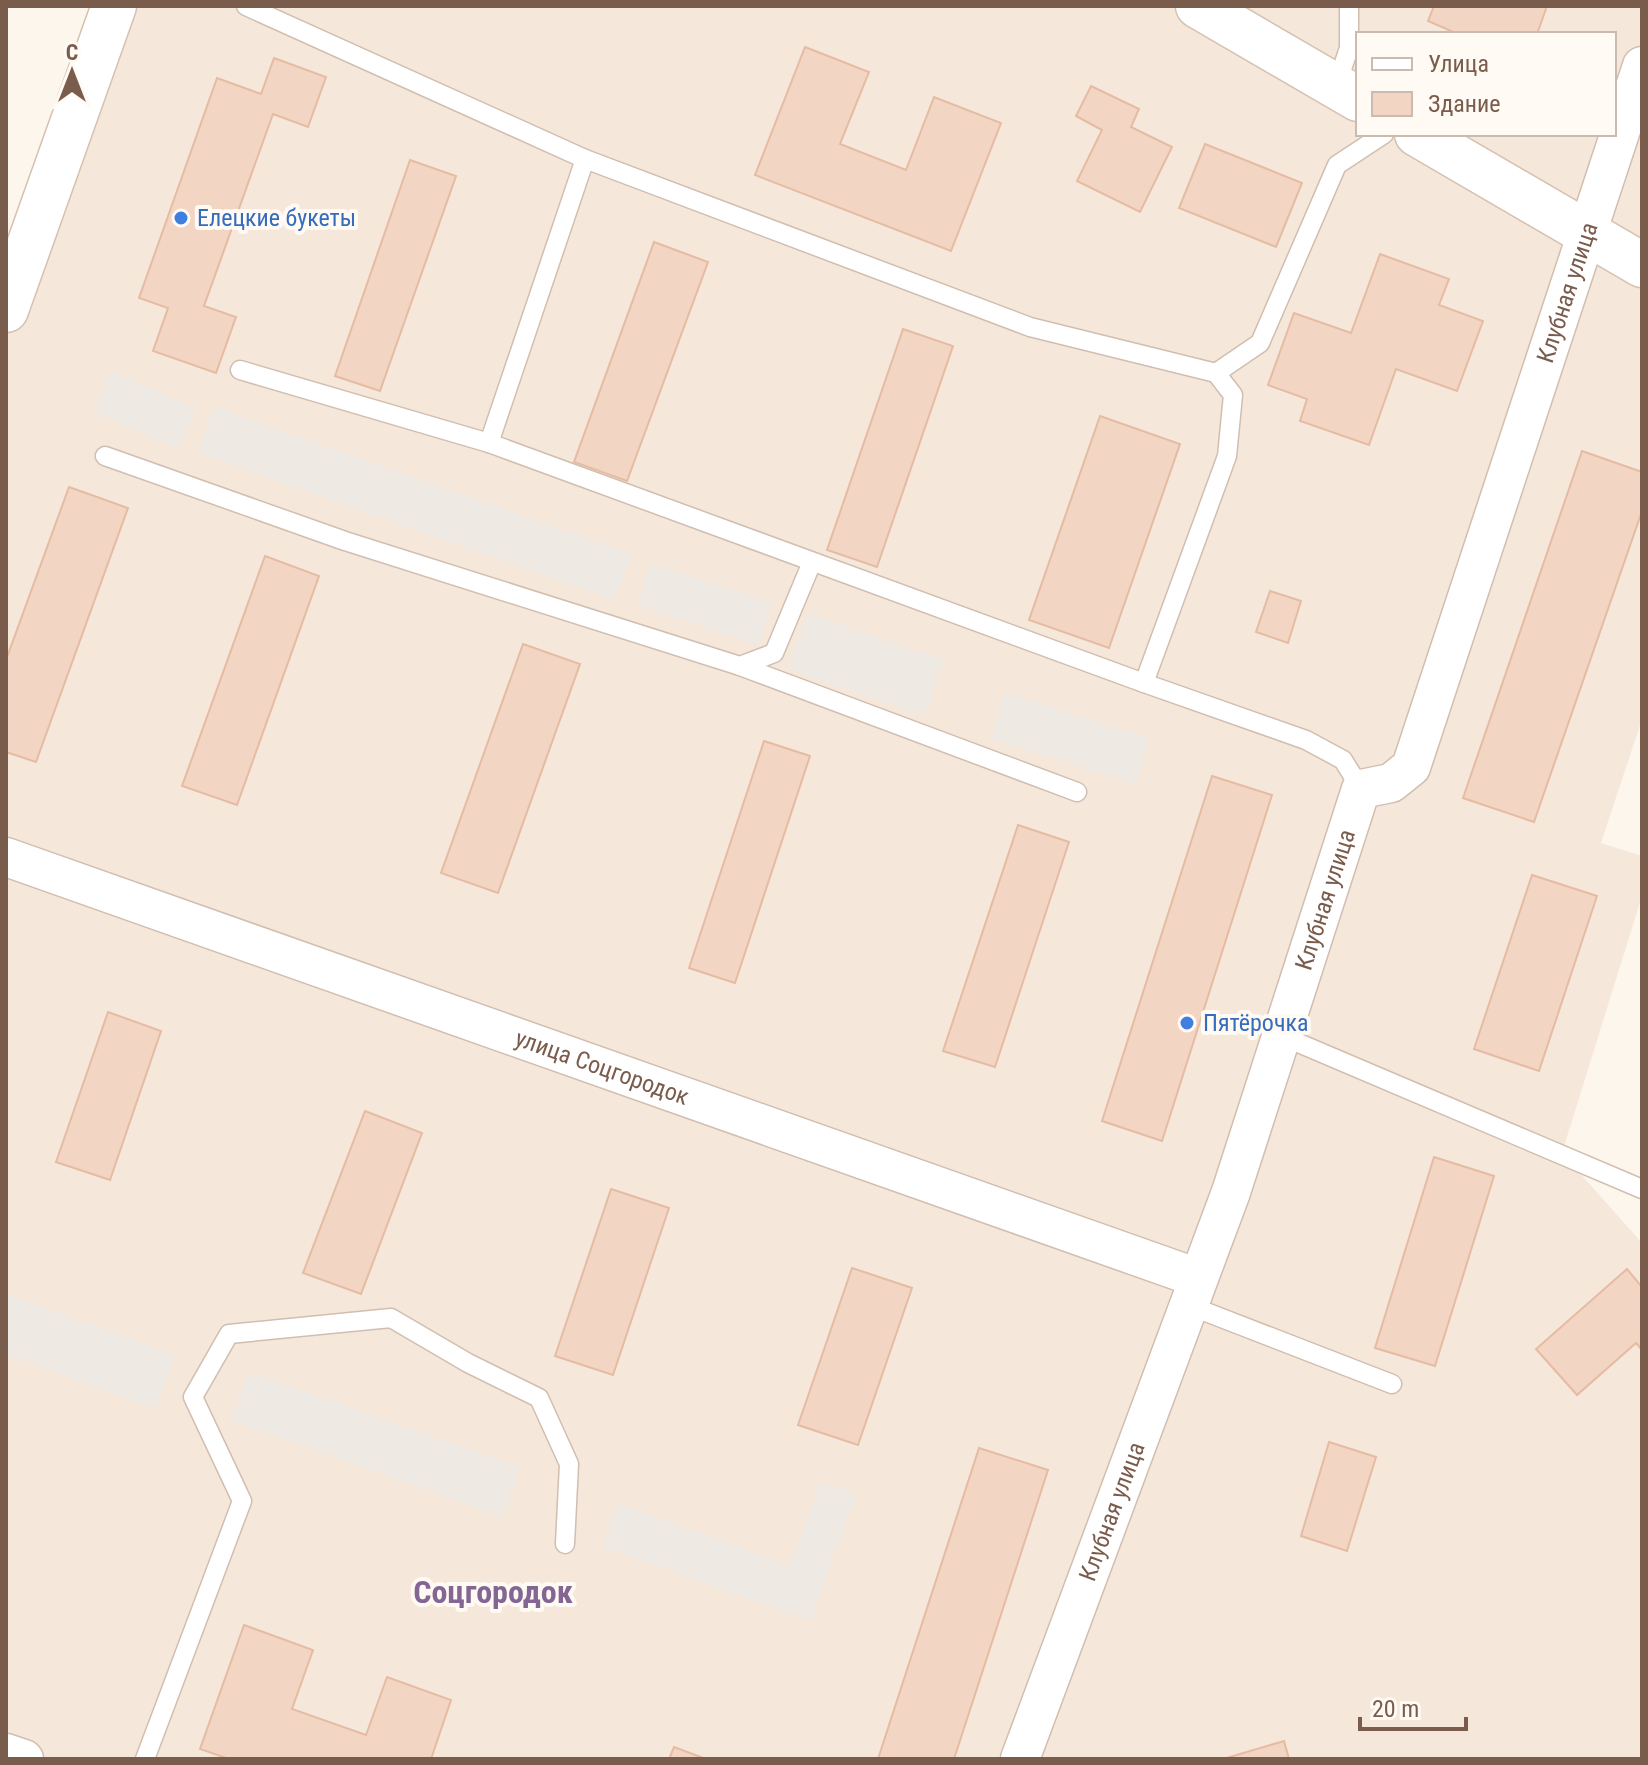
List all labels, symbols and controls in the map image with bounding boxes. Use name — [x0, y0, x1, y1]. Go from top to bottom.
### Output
north arrow — [32, 32, 112, 112]
legend — [1356, 32, 1616, 136]
text: С — [66, 40, 78, 65]
text: Улица — [1428, 50, 1489, 78]
text: Здание — [1428, 90, 1500, 118]
place label: Елецкие букеты — [197, 204, 356, 232]
marker: Елецкие букеты — [172, 209, 190, 227]
street label: Клубная улица — [1531, 219, 1603, 366]
street label: Клубная улица — [1290, 826, 1361, 974]
place label: Пятёрочка — [1203, 1009, 1308, 1037]
marker: Пятёрочка — [1178, 1014, 1196, 1032]
street label: улица Соцгородок — [511, 1024, 693, 1111]
street label: Клубная улица — [1073, 1438, 1151, 1585]
district label: Соцгородок — [413, 1573, 573, 1611]
scale bar — [1360, 1681, 1466, 1731]
text: 20 m — [1372, 1695, 1419, 1723]

